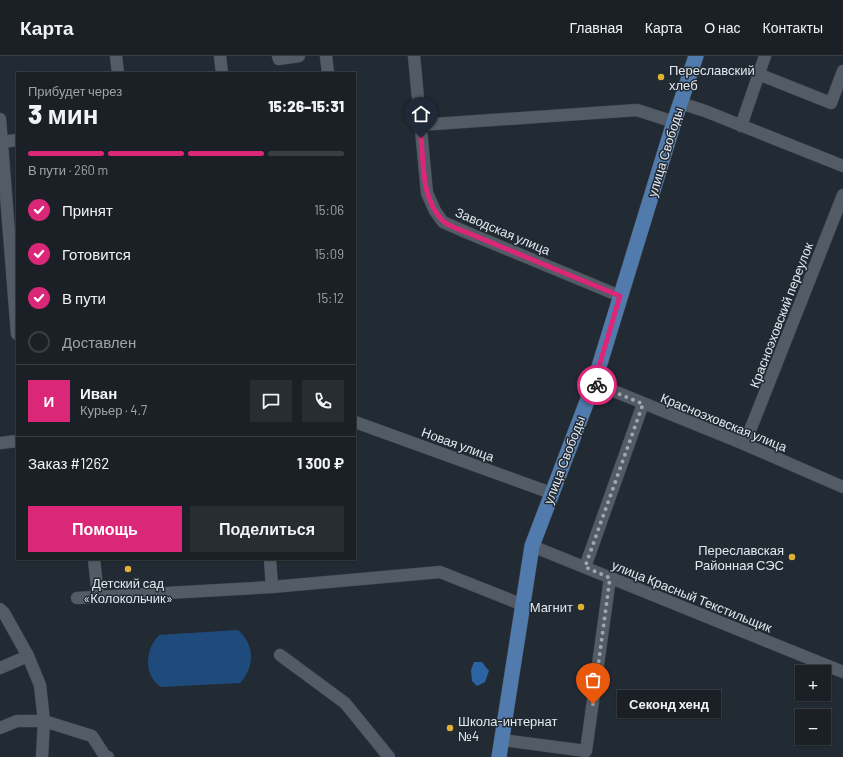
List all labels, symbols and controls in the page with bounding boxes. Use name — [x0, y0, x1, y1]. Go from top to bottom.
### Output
text: Карта — [20, 16, 74, 39]
text: Главная — [570, 19, 623, 36]
text: Карта — [645, 19, 682, 36]
text: О нас — [704, 19, 741, 36]
text: Контакты — [763, 19, 823, 36]
place label: Переславский хлеб — [669, 62, 755, 93]
marker: Переславский хлеб — [656, 72, 666, 82]
text: Прибудет через — [28, 83, 122, 99]
text: 15:26–15:31 — [268, 97, 344, 115]
pin — [404, 97, 438, 138]
text: 3 мин — [28, 98, 98, 129]
icon: home — [410, 103, 432, 125]
street label: улица Свободы — [644, 105, 686, 199]
text: В пути · 260 m — [28, 162, 108, 178]
icon: check — [28, 199, 50, 221]
text: Принят — [62, 201, 113, 219]
text: 15:06 — [314, 202, 344, 218]
street label: Заводская улица — [453, 204, 554, 258]
street label: Красноэховский переулок — [746, 240, 816, 390]
icon: check — [28, 243, 50, 265]
text: Готовится — [62, 245, 131, 263]
text: 15:09 — [314, 246, 344, 262]
icon: check — [28, 287, 50, 309]
text: В пути — [62, 289, 106, 307]
text: 15:12 — [317, 290, 344, 306]
text: Доставлен — [62, 333, 136, 351]
courier — [577, 365, 617, 405]
icon: bike — [586, 374, 608, 396]
button: chat — [250, 380, 292, 422]
button: phone — [302, 380, 344, 422]
text: Иван — [80, 384, 117, 402]
street label: Красноэховская улица — [658, 389, 790, 455]
text: И — [44, 392, 54, 410]
text: Курьер · 4.7 — [80, 402, 147, 418]
street label: улица Свободы — [540, 414, 588, 506]
street label: Новая улица — [420, 423, 497, 465]
text: Заказ #1262 — [28, 454, 109, 472]
text: 1 300 ₽ — [297, 454, 344, 472]
button: Помощь — [28, 506, 182, 552]
button: Поделиться — [190, 506, 344, 552]
place label: Переславская Районная СЭС — [695, 542, 784, 573]
marker: Переславская Районная СЭС — [787, 552, 797, 562]
street label: улица Красный Текстильщик — [610, 557, 775, 636]
marker: Детский сад «Колокольчик» — [123, 564, 133, 574]
place label: Детский сад «Колокольчик» — [83, 575, 173, 606]
place label: Магнит — [530, 599, 573, 615]
marker: Магнит — [576, 602, 586, 612]
pin — [576, 663, 610, 704]
map controls — [795, 665, 831, 745]
button: + — [795, 665, 831, 701]
icon: bag — [582, 669, 604, 691]
callout: Секонд хенд — [617, 690, 721, 718]
text: Секонд хенд — [629, 696, 709, 712]
button: − — [795, 709, 831, 745]
place label: Школа-интернат №4 — [458, 713, 557, 744]
marker: Школа-интернат №4 — [445, 723, 455, 733]

